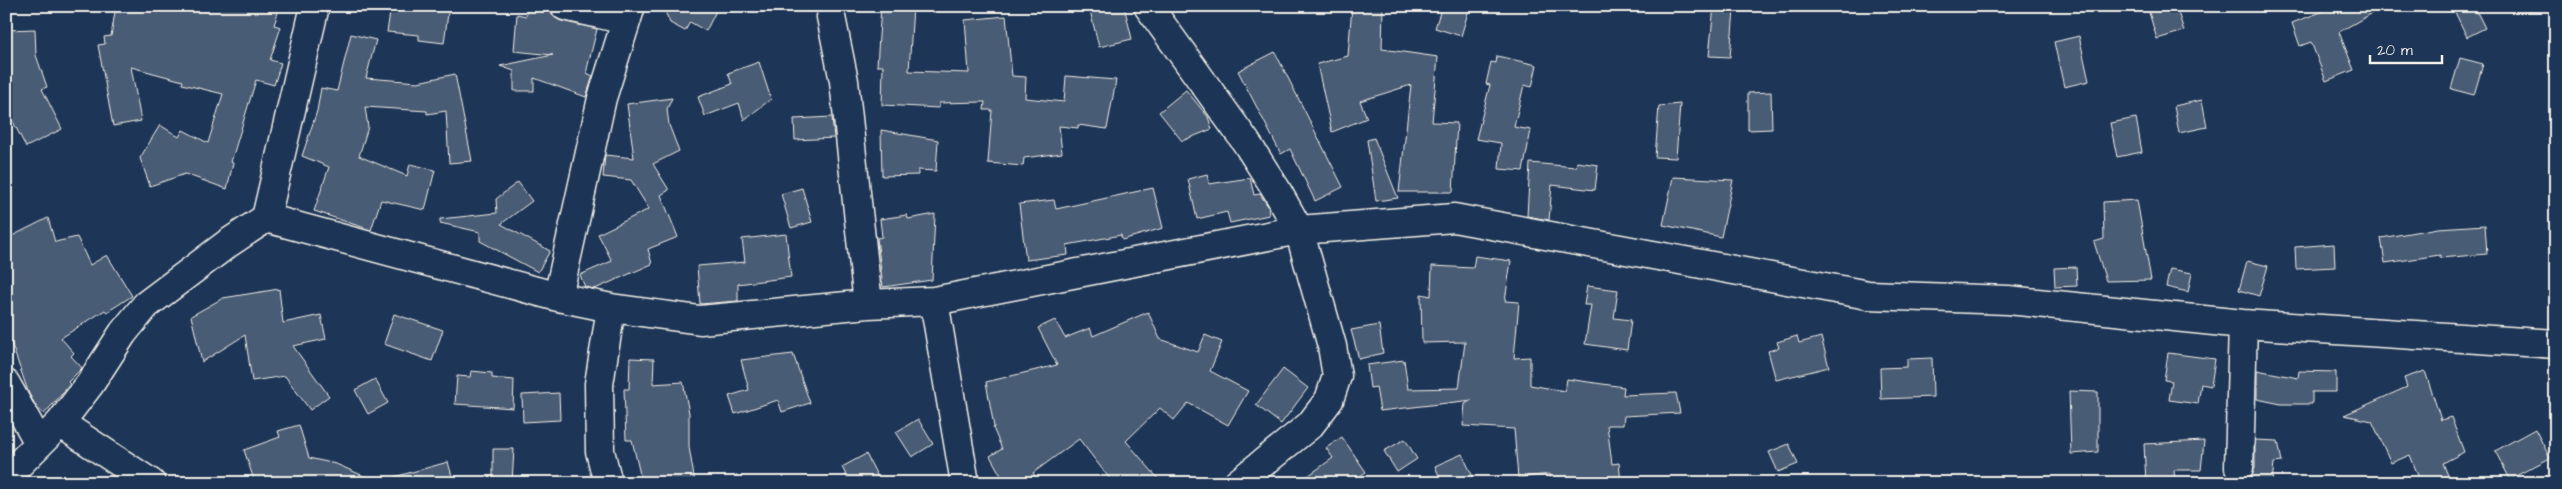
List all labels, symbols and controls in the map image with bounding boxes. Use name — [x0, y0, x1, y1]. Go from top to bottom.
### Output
scale bar — [2370, 32, 2442, 64]
text: 20 m — [2377, 40, 2413, 61]

